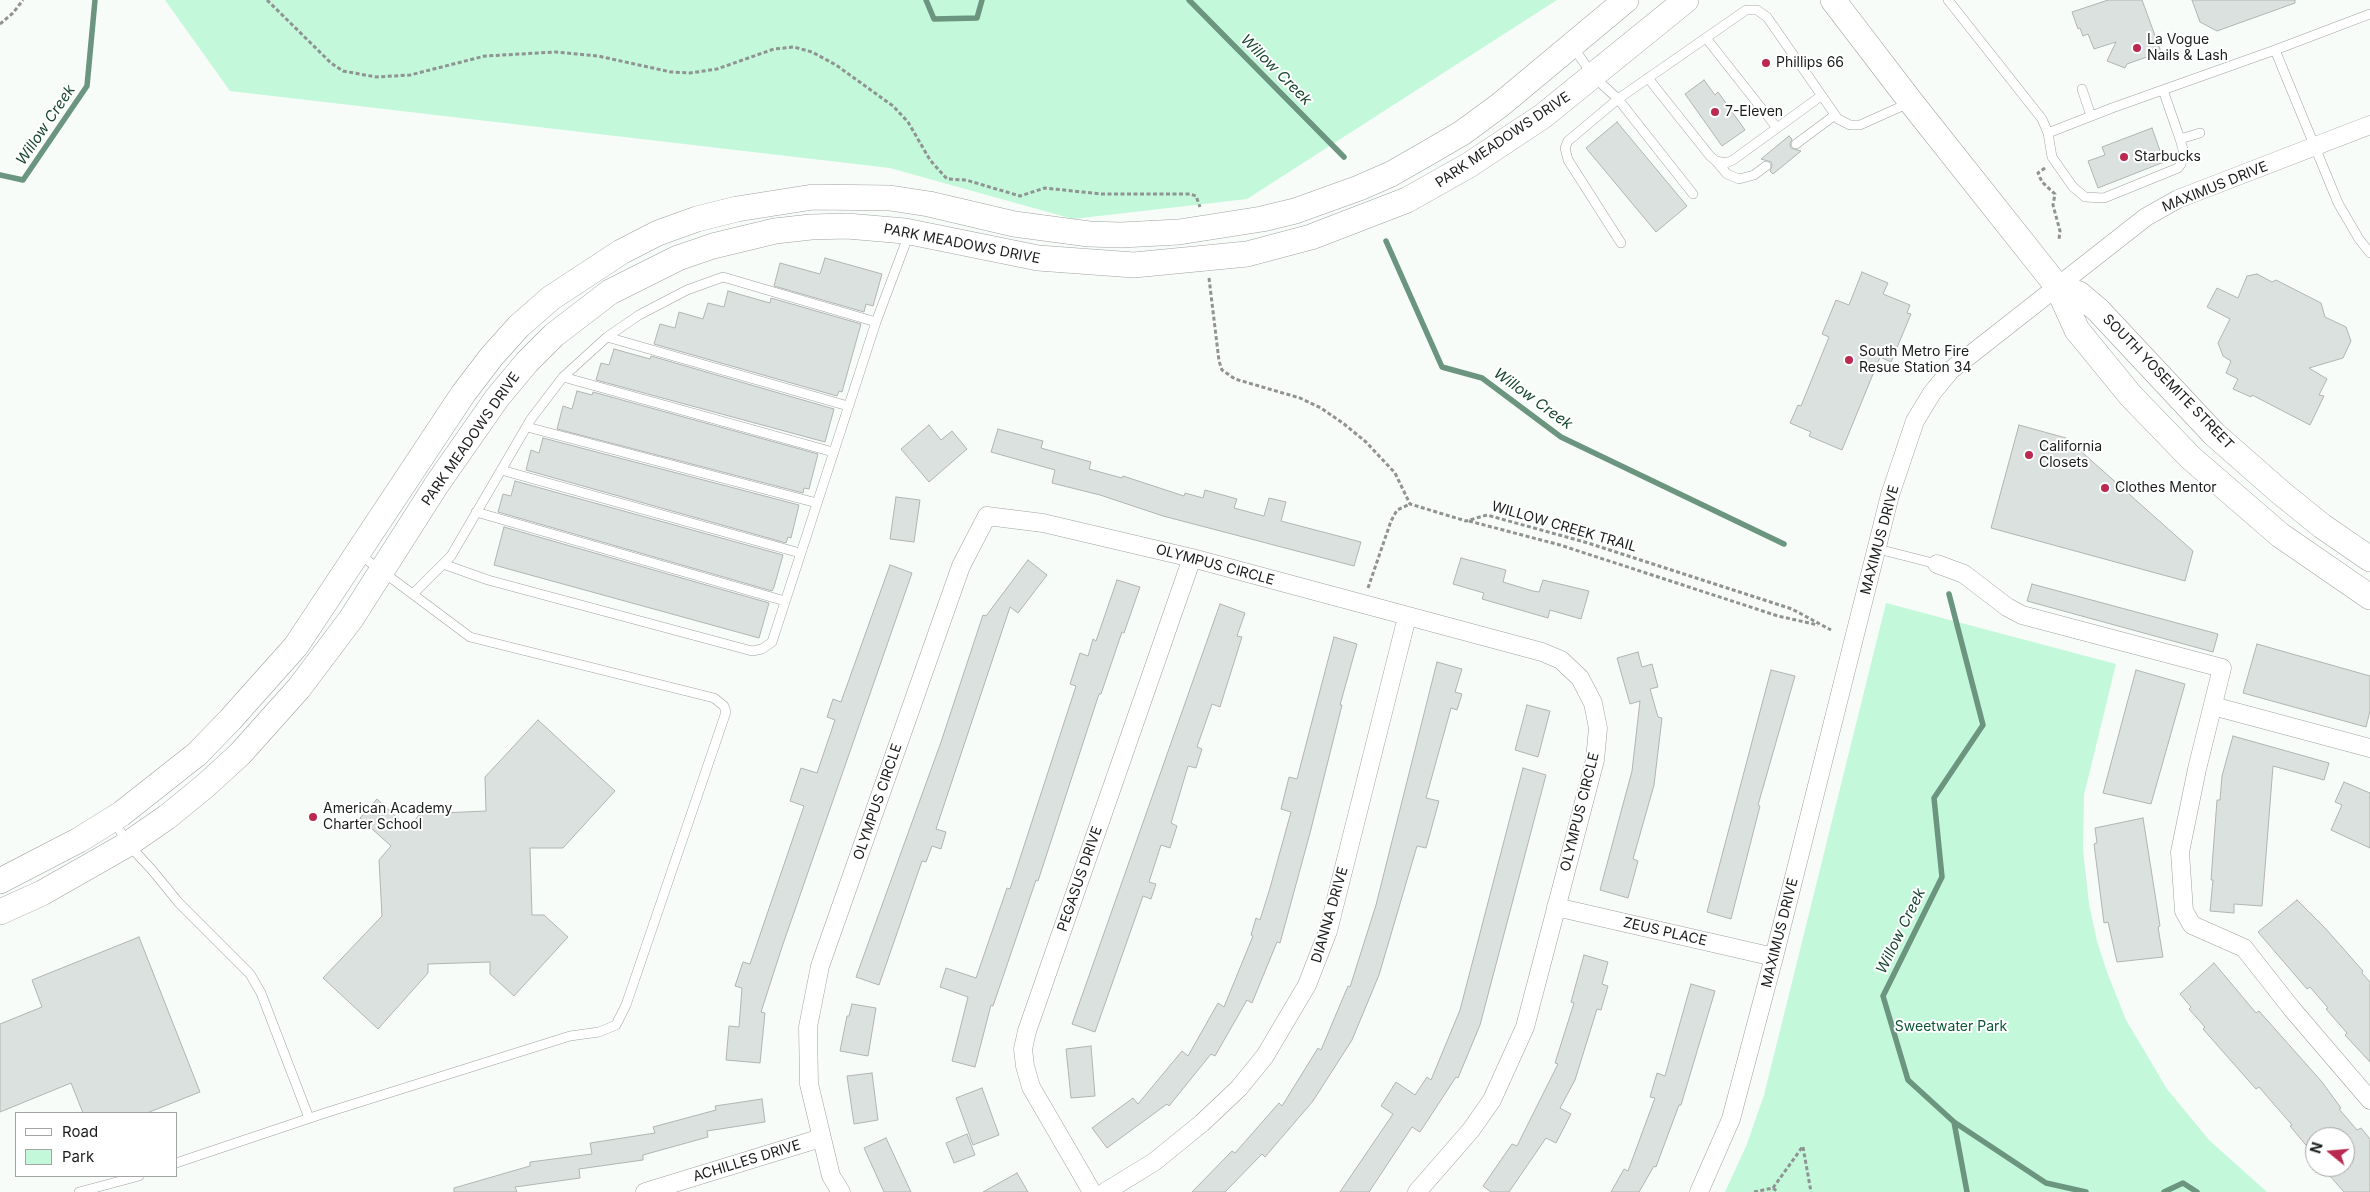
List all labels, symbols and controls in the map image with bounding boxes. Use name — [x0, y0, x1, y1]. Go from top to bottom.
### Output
water label: Willow Creek — [1237, 31, 1315, 109]
place label: La Vogue Nails & Lash — [2147, 32, 2228, 64]
marker: La Vogue Nails & Lash — [2131, 42, 2143, 54]
place label: Phillips 66 — [1776, 55, 1844, 71]
marker: Phillips 66 — [1760, 57, 1772, 69]
water label: Willow Creek — [13, 82, 79, 168]
street label: PARK MEADOWS DRIVE — [1432, 89, 1574, 191]
place label: 7-Eleven — [1725, 104, 1783, 120]
marker: 7-Eleven — [1709, 106, 1721, 118]
place label: Starbucks — [2134, 149, 2201, 165]
marker: Starbucks — [2118, 151, 2130, 163]
street label: MAXIMUS DRIVE — [2160, 158, 2270, 216]
street label: PARK MEADOWS DRIVE — [882, 221, 1042, 267]
street label: SOUTH YOSEMITE STREET — [2099, 311, 2237, 453]
place label: South Metro Fire Resue Station 34 — [1859, 344, 1971, 377]
marker: South Metro Fire Resue Station 34 — [1843, 354, 1855, 366]
water label: Willow Creek — [1490, 364, 1576, 434]
street label: PARK MEADOWS DRIVE — [418, 369, 524, 509]
place label: California Closets — [2039, 439, 2102, 472]
marker: California Closets — [2023, 449, 2035, 461]
place label: Clothes Mentor — [2115, 480, 2217, 496]
marker: Clothes Mentor — [2099, 482, 2111, 494]
street label: MAXIMUS DRIVE — [1857, 483, 1903, 597]
street label: WILLOW CREEK TRAIL — [1489, 498, 1639, 556]
street label: OLYMPUS CIRCLE — [1154, 541, 1276, 589]
street label: OLYMPUS CIRCLE — [850, 742, 906, 862]
street label: OLYMPUS CIRCLE — [1557, 751, 1603, 873]
place label: American Academy Charter School — [323, 801, 452, 834]
marker: American Academy Charter School — [307, 811, 319, 823]
street label: PEGASUS DRIVE — [1054, 824, 1106, 934]
street label: DIANNA DRIVE — [1308, 865, 1352, 965]
street label: MAXIMUS DRIVE — [1758, 876, 1802, 990]
water label: Willow Creek — [1873, 885, 1929, 977]
street label: ZEUS PLACE — [1622, 914, 1708, 950]
park label: Sweetwater Park — [1895, 1019, 2007, 1035]
legend — [15, 1112, 178, 1177]
text: Road — [62, 1122, 98, 1141]
north arrow — [2305, 1127, 2355, 1177]
street label: ACHILLES DRIVE — [691, 1137, 803, 1185]
text: N — [2306, 1140, 2326, 1155]
text: Park — [62, 1147, 94, 1166]

